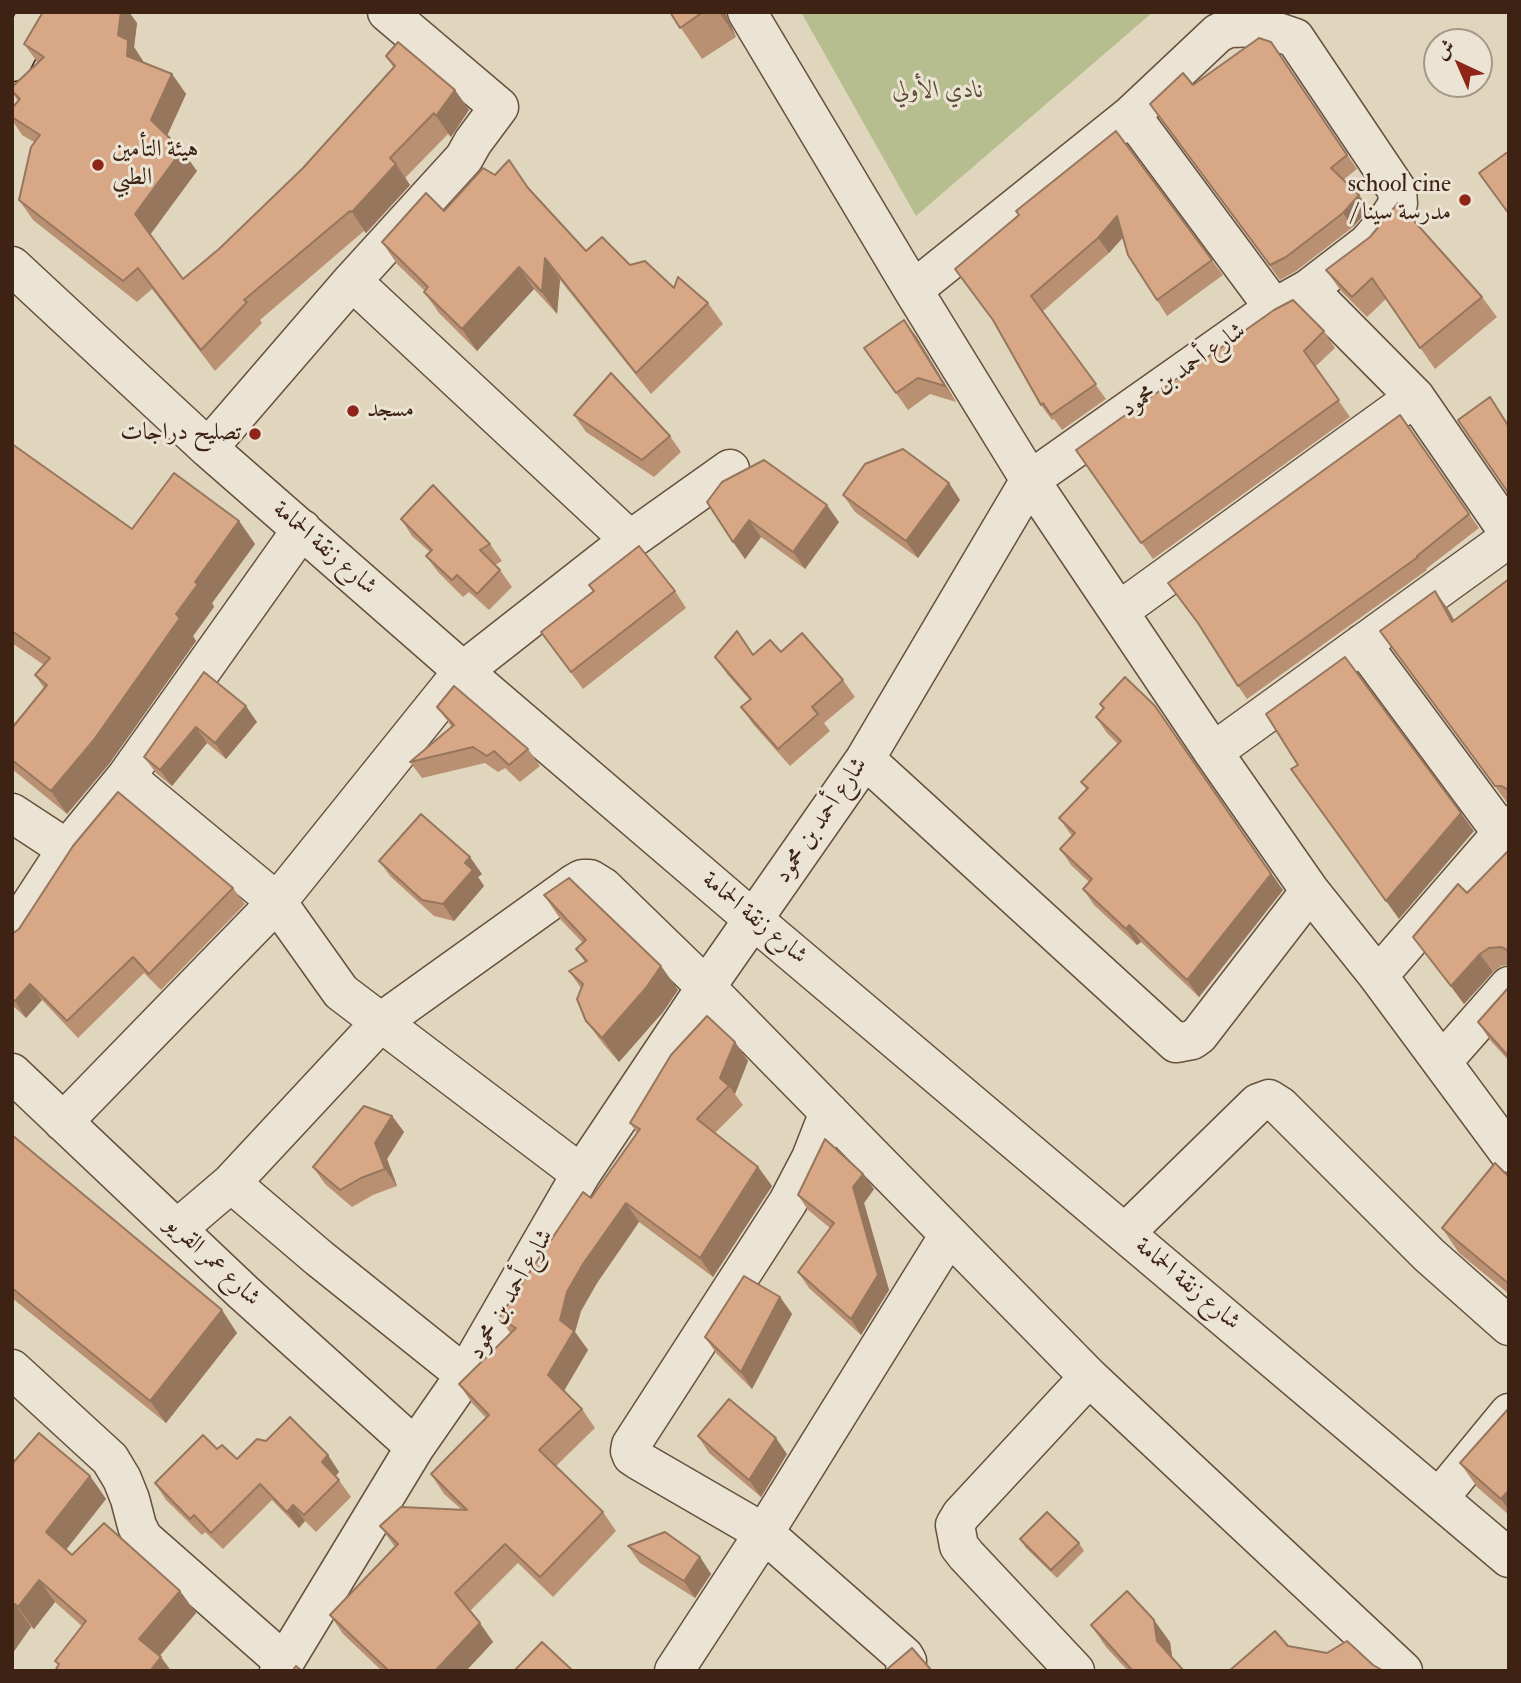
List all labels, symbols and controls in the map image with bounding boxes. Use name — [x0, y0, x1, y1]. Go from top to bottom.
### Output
north arrow — [1423, 28, 1493, 98]
text: ش — [1430, 34, 1460, 65]
park label: نادي الأولي — [892, 78, 984, 106]
place label: هيئة التأمين الطبي — [112, 137, 198, 193]
marker: هيئة التأمين الطبي — [90, 157, 106, 173]
place label: school cine / مدرسة سينا — [1348, 172, 1451, 228]
marker: school cine / مدرسة سينا — [1457, 192, 1473, 208]
street label: شارع أحمد بن محمود — [1116, 317, 1252, 425]
place label: مسجد — [367, 397, 414, 425]
marker: مسجد — [345, 403, 361, 419]
place label: تصليح دراجات — [120, 420, 241, 448]
marker: تصليح دراجات — [247, 426, 263, 442]
street label: شارع زنقة الحمامة — [266, 496, 382, 602]
street label: شارع أحمد بن محمود — [769, 753, 875, 889]
street label: شارع زنقة الحمامة — [695, 867, 813, 971]
street label: شارع عمر القريو — [159, 1211, 265, 1313]
street label: شارع أحمد بن محمود — [463, 1225, 561, 1365]
street label: شارع زنقة الحمامة — [1128, 1233, 1246, 1337]

